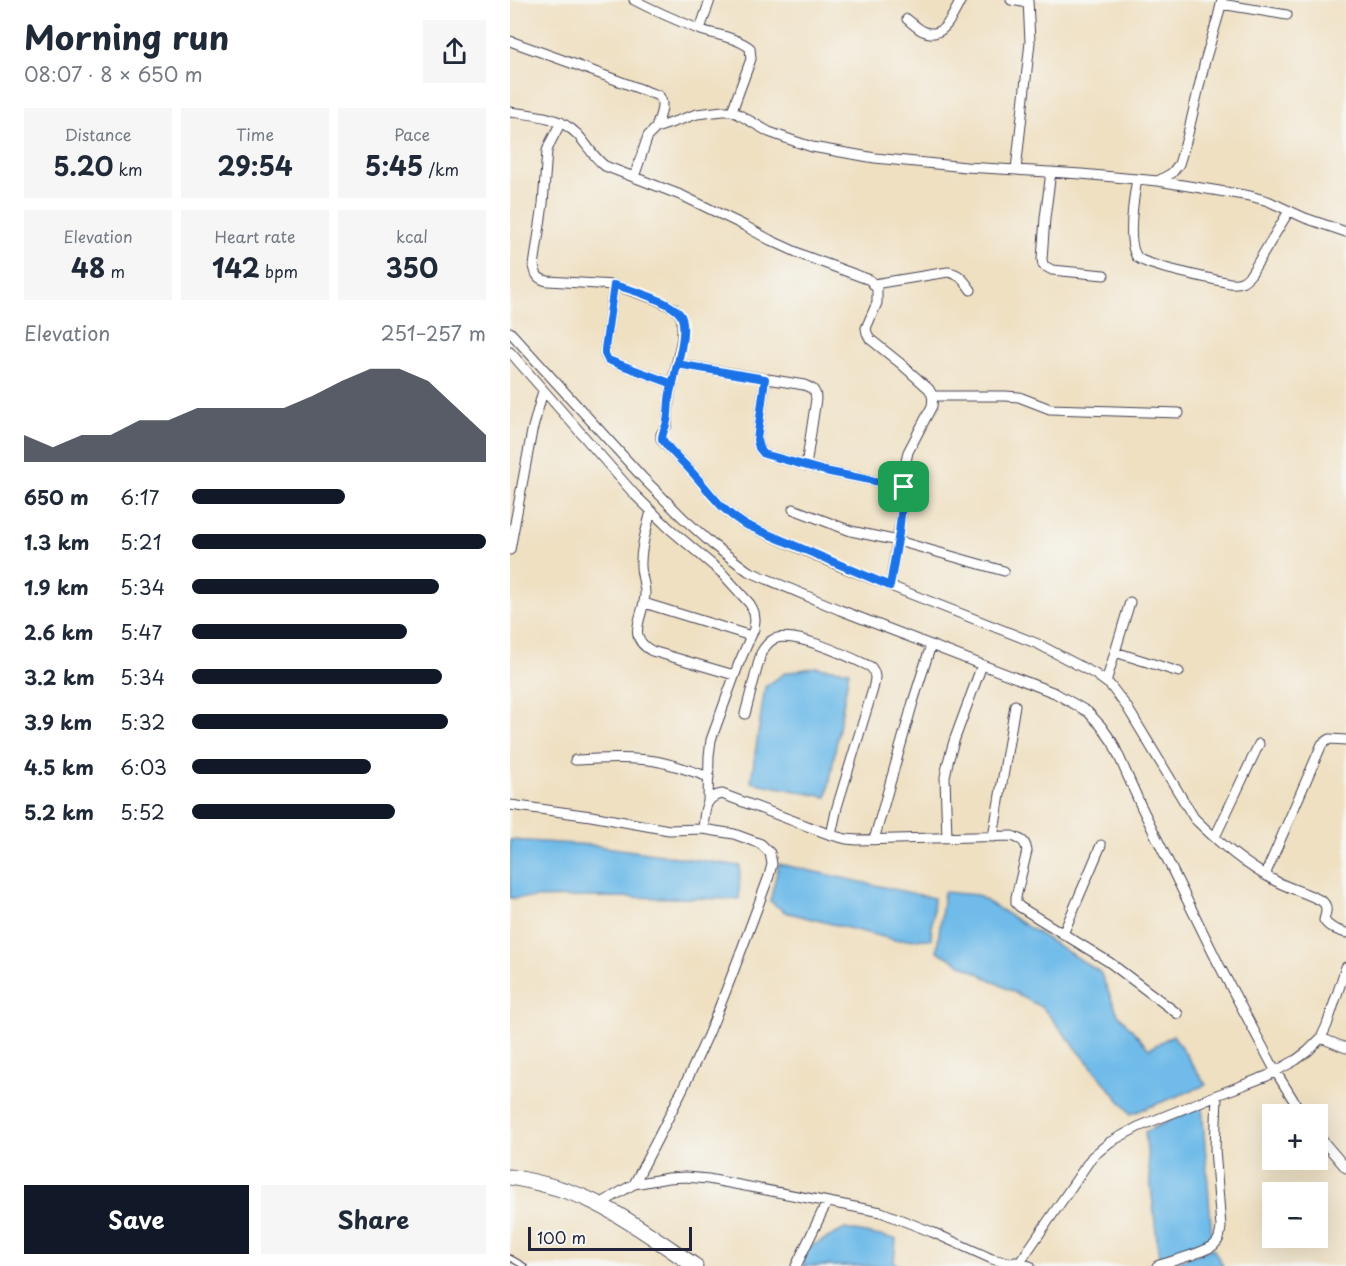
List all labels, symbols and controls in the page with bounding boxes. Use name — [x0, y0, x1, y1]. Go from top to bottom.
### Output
text: Morning run — [24, 11, 229, 61]
button: share — [423, 20, 486, 83]
text: 08:07 · 8 × 650 m — [24, 59, 203, 89]
text: Distance — [64, 122, 132, 146]
text: Time — [236, 122, 274, 146]
text: Pace — [394, 122, 430, 146]
text: 5.20 — [53, 146, 113, 185]
text: 29:54 — [217, 146, 293, 185]
text: 5:45 — [365, 146, 423, 185]
text: km — [113, 157, 143, 181]
text: /km — [423, 157, 459, 181]
text: Elevation — [63, 224, 133, 248]
text: Heart rate — [215, 224, 295, 248]
text: kcal — [396, 224, 428, 248]
text: 48 — [71, 248, 105, 287]
text: 142 — [212, 248, 260, 287]
text: 350 — [386, 248, 438, 287]
text: m — [105, 259, 125, 283]
text: bpm — [260, 259, 298, 283]
text: Elevation — [24, 318, 110, 348]
text: 251–257 m — [381, 318, 486, 348]
pin — [878, 461, 929, 512]
icon: arrive — [887, 470, 920, 503]
text: 650 m — [24, 482, 89, 512]
text: 6:17 — [120, 482, 159, 512]
text: 1.3 km — [24, 527, 90, 557]
text: 5:21 — [120, 527, 162, 557]
text: 1.9 km — [24, 572, 89, 602]
text: 5:34 — [120, 572, 165, 602]
text: 2.6 km — [24, 617, 93, 647]
text: 5:47 — [120, 617, 162, 647]
text: 3.2 km — [24, 662, 95, 692]
text: 5:34 — [120, 662, 165, 692]
text: 3.9 km — [24, 707, 92, 737]
text: 5:32 — [120, 707, 165, 737]
text: 4.5 km — [24, 752, 94, 782]
text: 6:03 — [120, 752, 167, 782]
text: 5.2 km — [24, 797, 94, 827]
text: 5:52 — [120, 797, 165, 827]
map controls — [1262, 1104, 1328, 1248]
button: + — [1262, 1104, 1328, 1170]
button: − — [1262, 1182, 1328, 1248]
button: Save — [24, 1185, 249, 1254]
button: Share — [261, 1185, 486, 1254]
scale bar — [528, 1224, 692, 1252]
text: 100 m — [537, 1225, 586, 1249]

